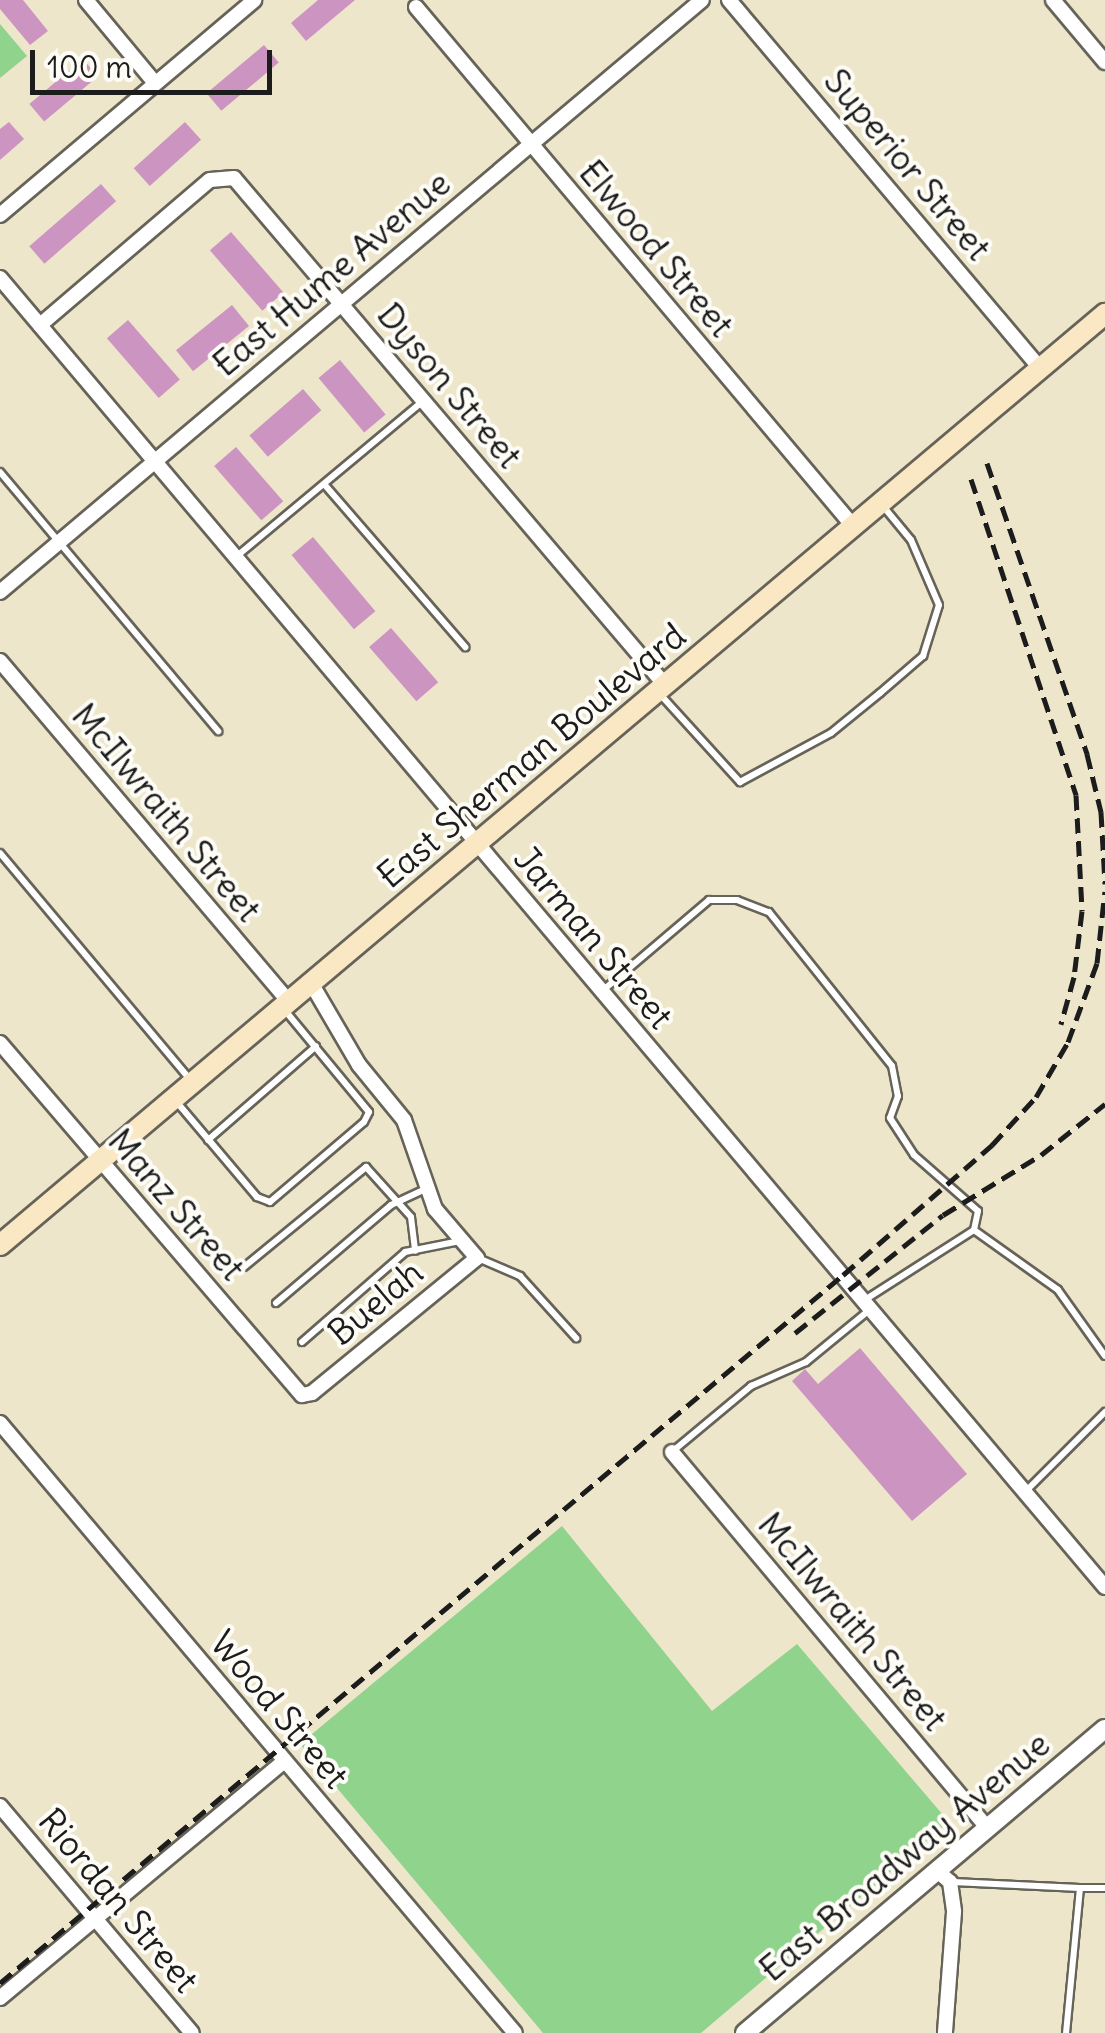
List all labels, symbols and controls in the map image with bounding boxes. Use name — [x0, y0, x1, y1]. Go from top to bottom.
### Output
scale bar — [35, 30, 278, 92]
text: 100 m — [47, 48, 132, 86]
street label: Superior Street — [816, 60, 1000, 268]
street label: Elwood Street — [571, 151, 743, 345]
street label: East Hume Avenue — [204, 162, 458, 384]
street label: Dyson Street — [369, 294, 531, 476]
street label: East Sherman Boulevard — [368, 614, 694, 896]
street label: McIlwraith Street — [64, 694, 270, 930]
street label: Jarman Street — [506, 837, 682, 1037]
street label: Manz Street — [100, 1120, 254, 1288]
street label: Buelah — [319, 1251, 431, 1353]
street label: McIlwraith Street — [750, 1503, 956, 1739]
street label: Wood Street — [202, 1622, 358, 1796]
street label: East Broadway Avenue — [750, 1722, 1058, 1990]
street label: Riordan Street — [30, 1800, 208, 2000]

